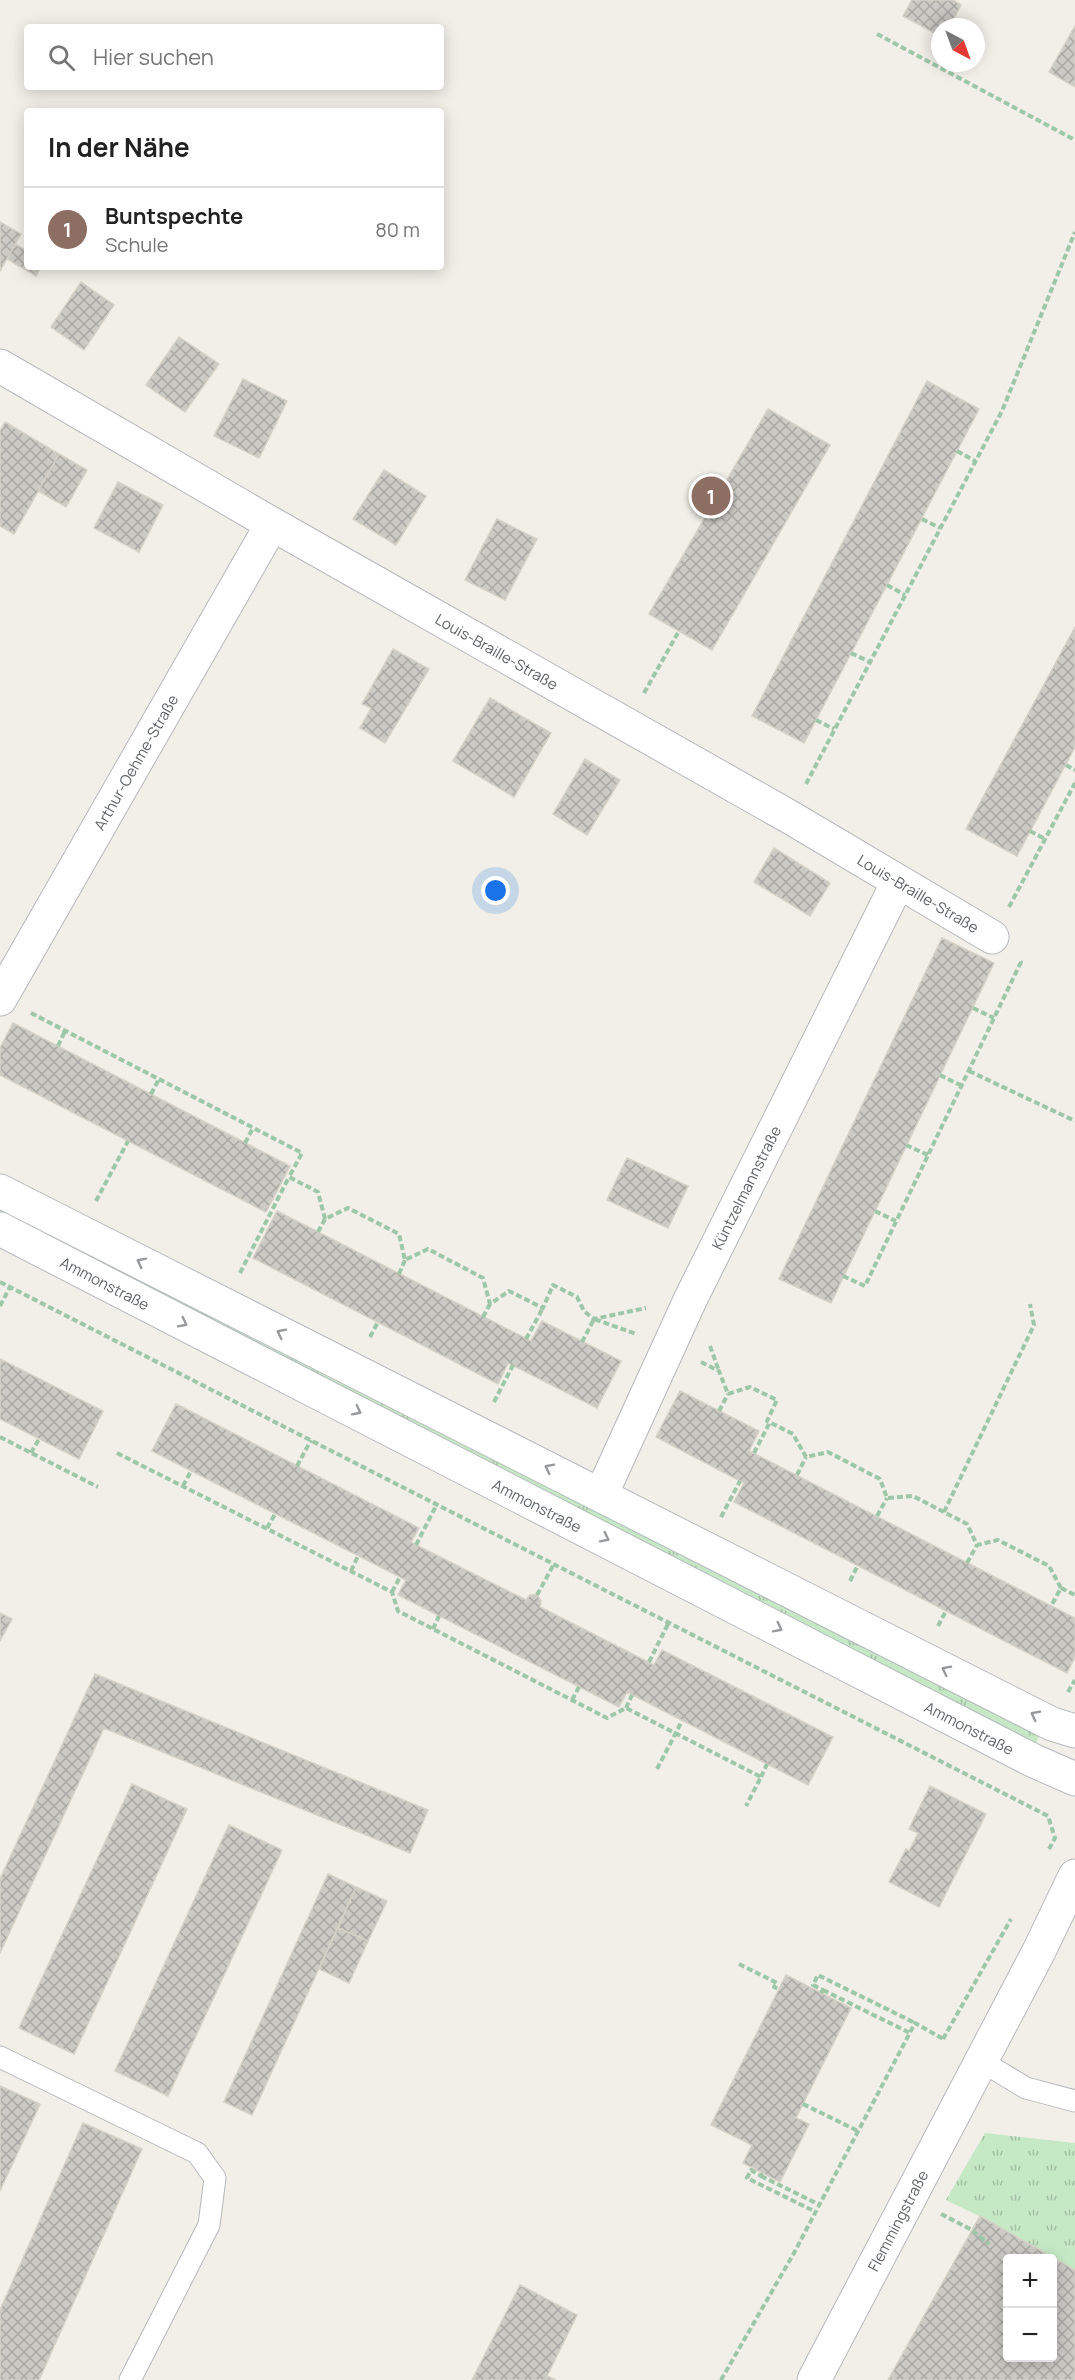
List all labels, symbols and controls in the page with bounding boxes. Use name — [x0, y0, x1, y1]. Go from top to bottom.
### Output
north arrow — [931, 18, 985, 72]
search box — [24, 24, 444, 90]
icon: search — [45, 41, 78, 74]
text: Hier suchen — [93, 42, 214, 72]
text: In der Nähe — [48, 129, 190, 165]
text: Buntspechte — [105, 201, 243, 231]
text: 1 — [63, 216, 72, 243]
text: 80 m — [375, 216, 420, 243]
text: Schule — [105, 231, 169, 258]
pin: 1 — [692, 474, 730, 518]
street label: Louis-Braille-Straße — [432, 608, 562, 694]
street label: Arthur-Oehme-Straße — [88, 690, 183, 834]
street label: Louis-Braille-Straße — [854, 849, 983, 938]
your location — [481, 876, 510, 905]
street label: Küntzelmannstraße — [706, 1122, 786, 1253]
street label: Ammonstraße — [57, 1251, 153, 1315]
one-way arrow — [137, 1258, 147, 1269]
one-way arrow — [177, 1315, 188, 1327]
one-way arrow — [277, 1329, 288, 1340]
one-way arrow — [350, 1404, 361, 1416]
one-way arrow — [545, 1464, 556, 1476]
street label: Ammonstraße — [489, 1474, 586, 1537]
one-way arrow — [599, 1531, 610, 1543]
one-way arrow — [772, 1621, 782, 1632]
one-way arrow — [942, 1665, 953, 1677]
street label: Ammonstraße — [921, 1696, 1018, 1760]
one-way arrow — [1031, 1711, 1041, 1722]
street label: Flemmingstraße — [862, 2166, 933, 2275]
map controls — [1003, 2254, 1057, 2362]
button: + — [1003, 2254, 1057, 2308]
button: − — [1003, 2308, 1057, 2362]

